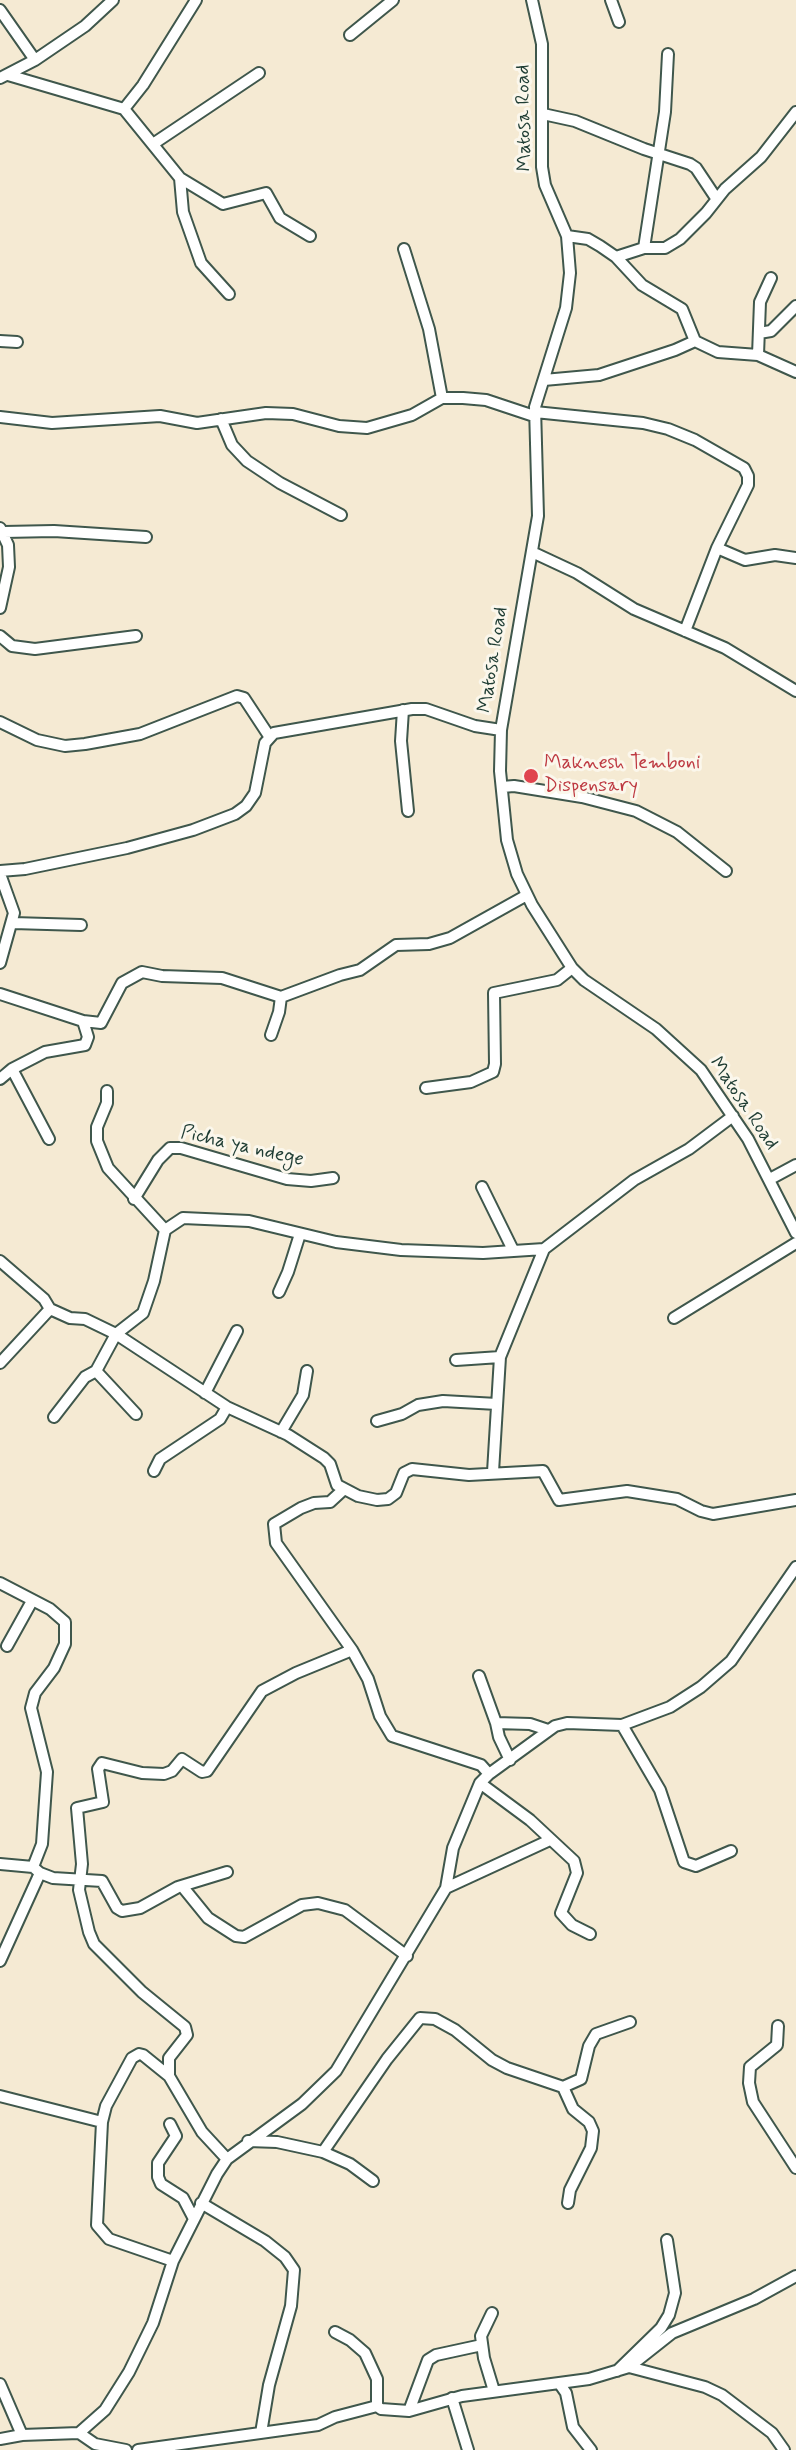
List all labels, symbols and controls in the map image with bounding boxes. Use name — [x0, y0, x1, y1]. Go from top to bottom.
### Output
street label: Matosa Road — [512, 64, 538, 172]
street label: Matosa Road — [474, 605, 514, 715]
place label: Maknesh Temboni Dispensary — [544, 752, 700, 799]
marker: Maknesh Temboni Dispensary — [522, 767, 540, 785]
street label: Matosa Road — [703, 1053, 783, 1155]
street label: Picha ya ndege — [178, 1121, 306, 1173]

